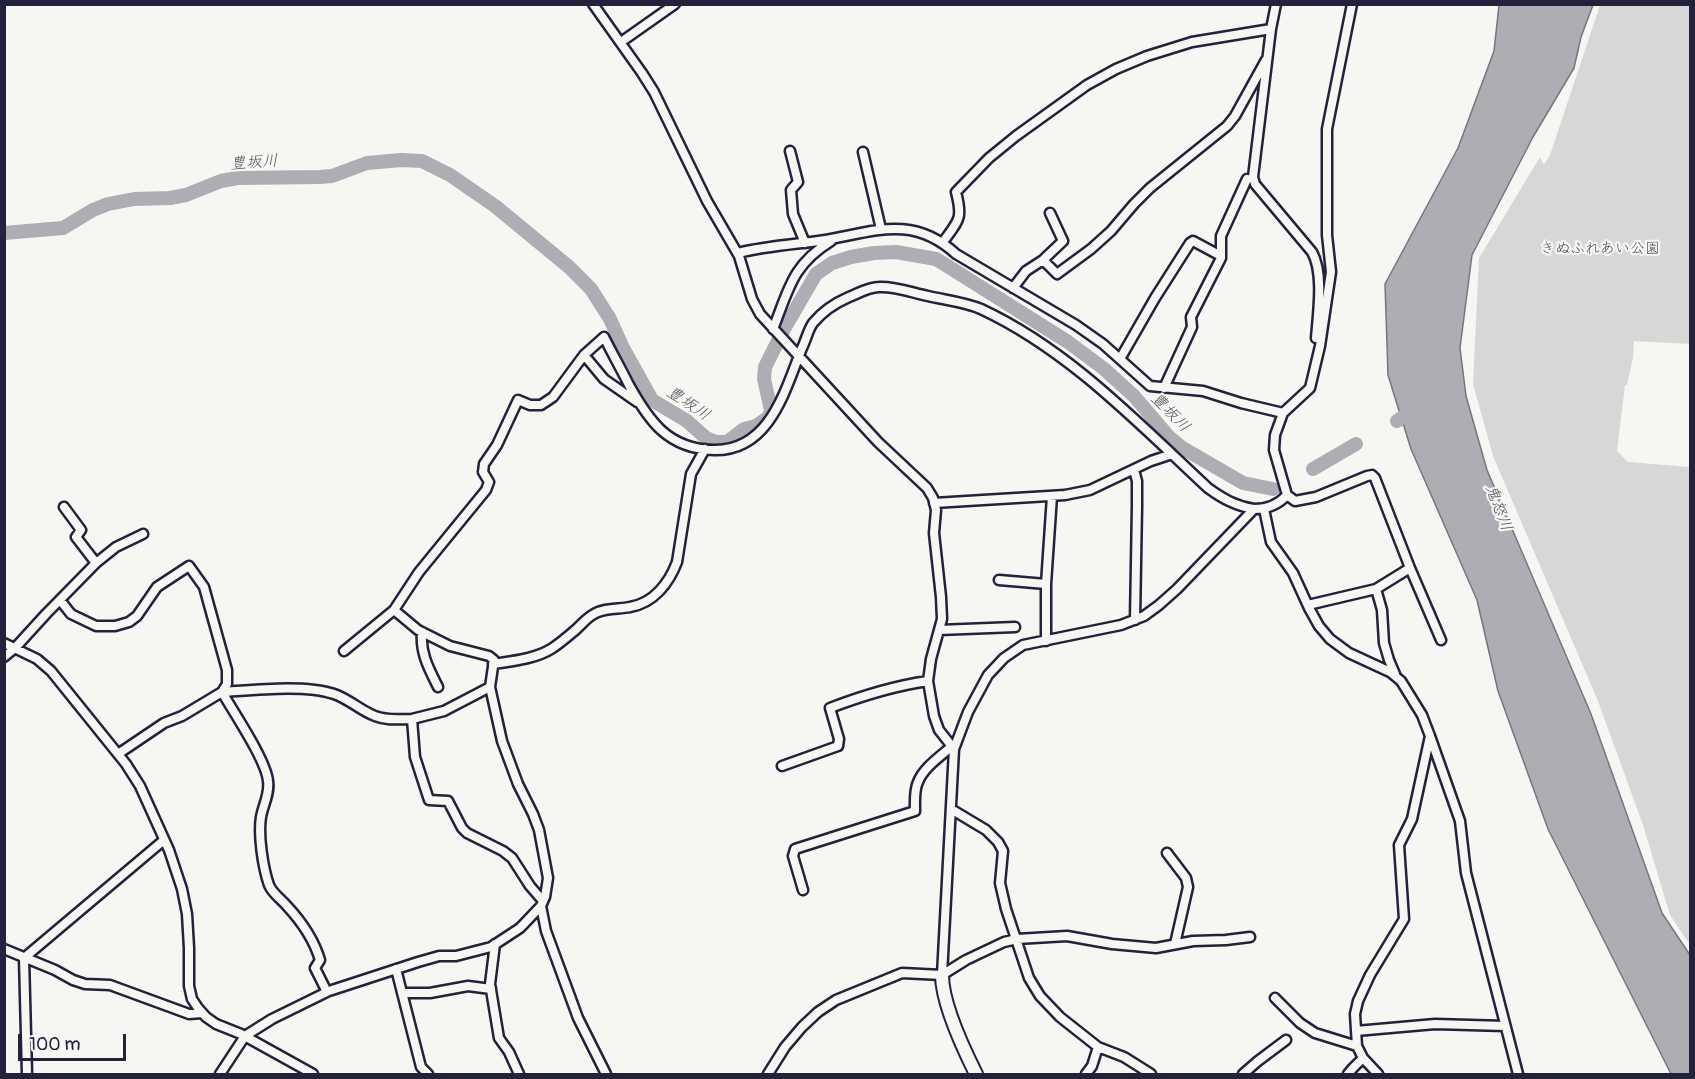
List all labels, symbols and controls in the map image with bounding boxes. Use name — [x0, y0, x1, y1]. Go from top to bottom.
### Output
water label: 豊坂川 — [229, 152, 279, 174]
park label: きぬふれあい公園 — [1540, 240, 1660, 258]
water label: 豊坂川 — [663, 383, 713, 425]
water label: 豊坂川 — [1146, 389, 1194, 437]
water label: 鬼怒川 — [1480, 482, 1516, 534]
scale bar — [21, 1022, 129, 1060]
text: 100 m — [29, 1033, 81, 1056]

